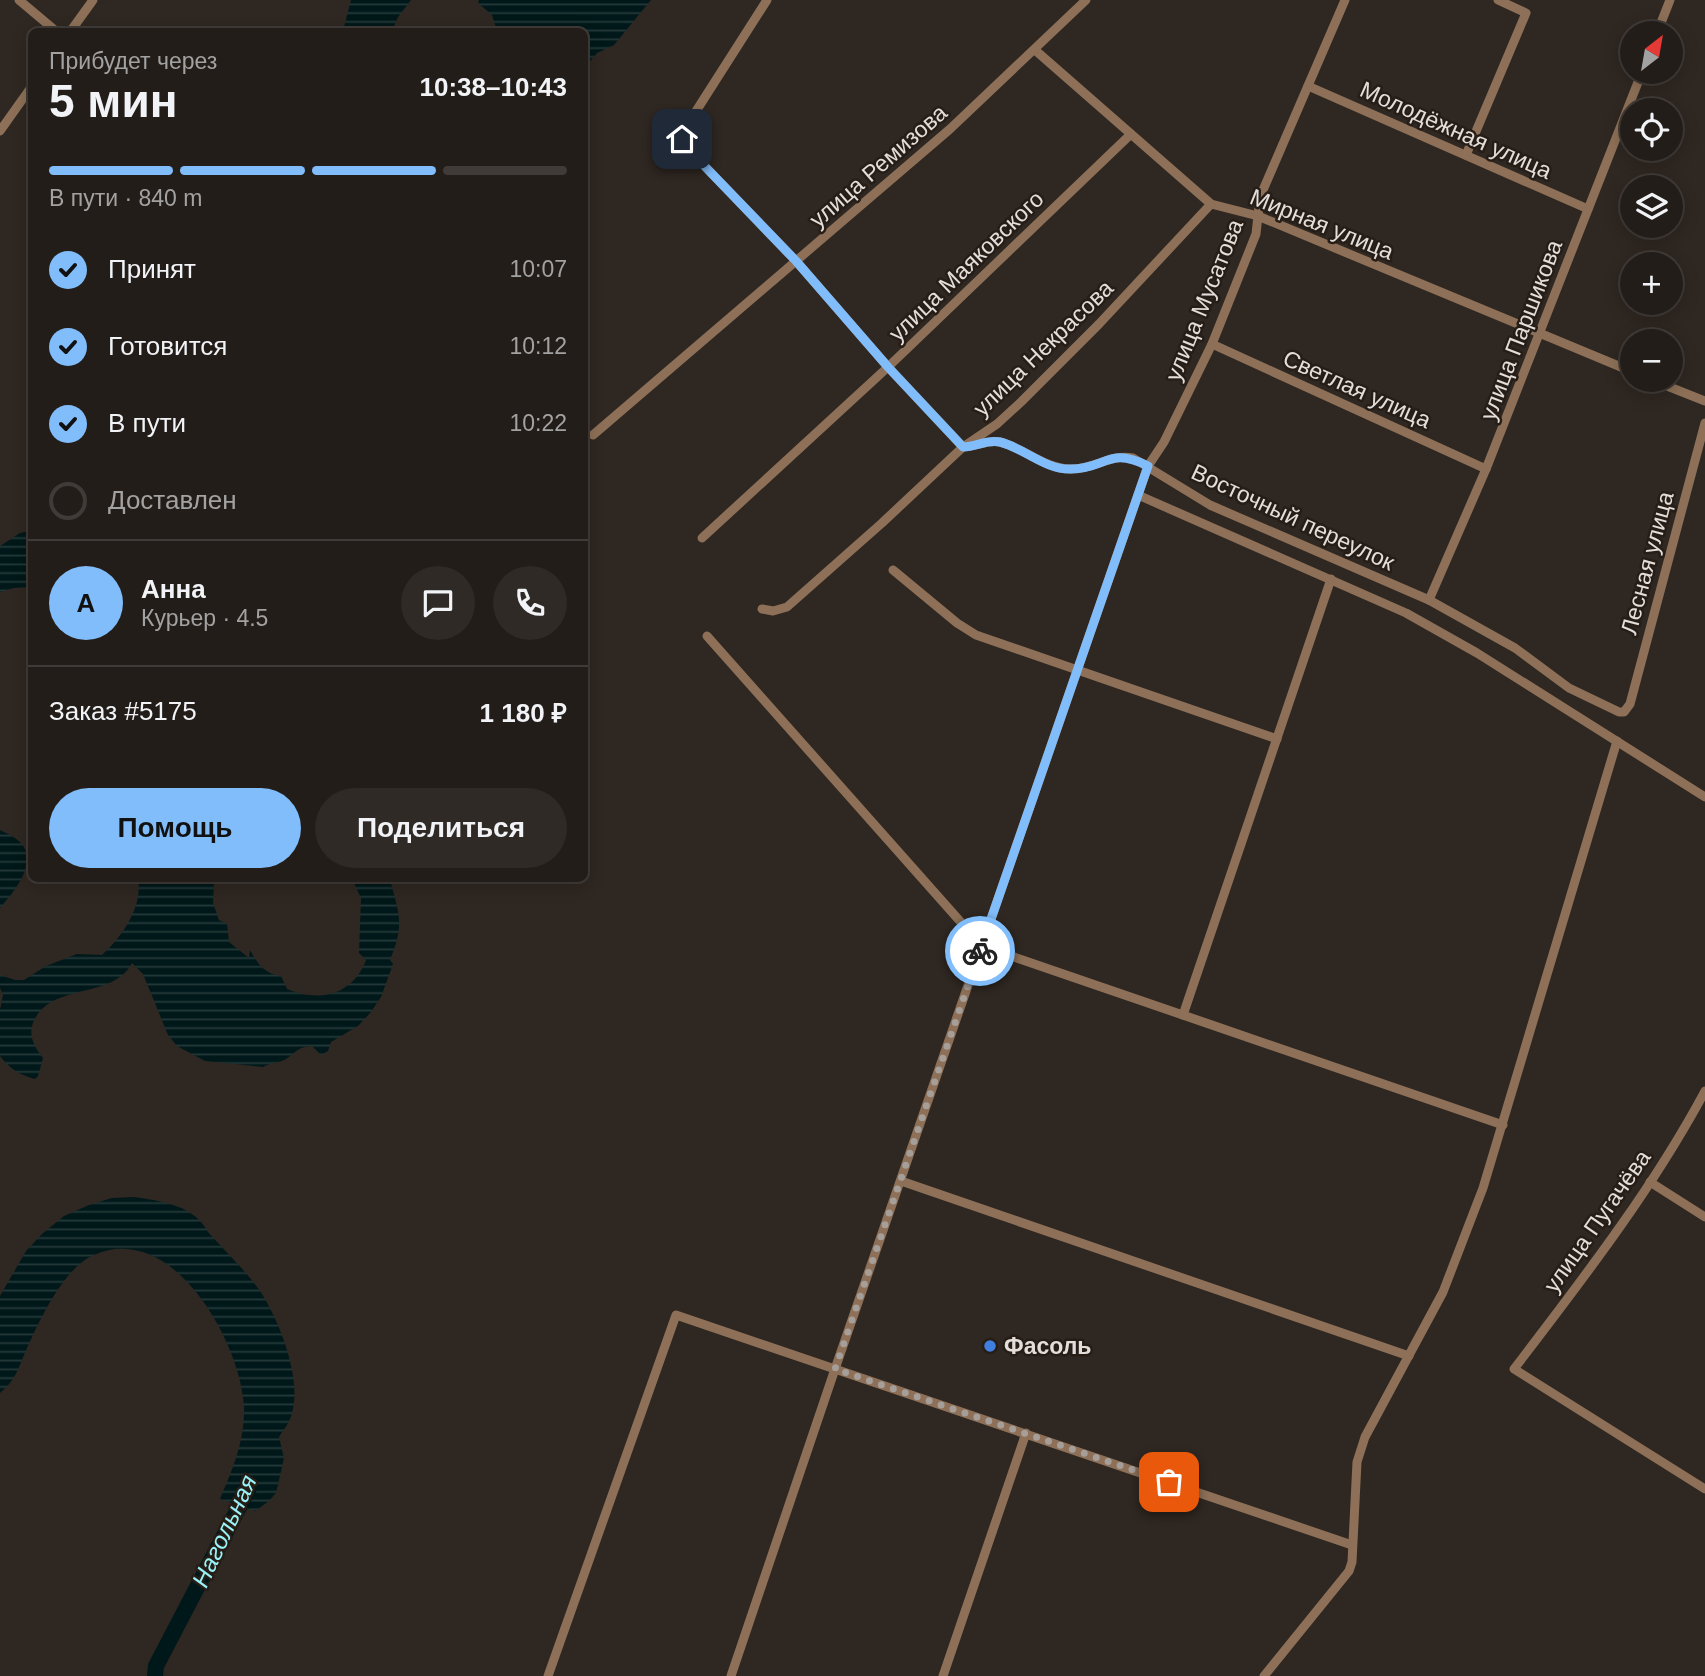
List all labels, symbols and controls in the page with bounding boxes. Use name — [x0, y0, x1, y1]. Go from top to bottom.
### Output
north arrow — [1620, 21, 1684, 84]
map controls — [1620, 21, 1683, 392]
text: Прибудет через — [49, 48, 217, 74]
text: 10:38–10:43 — [420, 72, 567, 102]
text: 5 мин — [49, 75, 177, 127]
street label: Молодёжная улица — [1356, 76, 1556, 184]
button: locate — [1620, 98, 1683, 161]
street label: улица Ремизова — [804, 99, 952, 233]
pin — [652, 109, 712, 169]
icon: home — [663, 120, 701, 158]
button: layers — [1620, 175, 1683, 238]
street label: Мирная улица — [1246, 183, 1398, 265]
text: В пути · 840 m — [49, 185, 202, 211]
street label: улица Маяковского — [883, 186, 1049, 346]
street label: улица Мусатова — [1160, 215, 1248, 385]
street label: улица Паршикова — [1475, 236, 1567, 424]
icon: check — [49, 251, 87, 289]
button: + — [1620, 252, 1683, 315]
text: Принят — [108, 254, 196, 284]
text: 10:07 — [509, 256, 567, 282]
street label: улица Некрасова — [968, 275, 1118, 421]
icon: check — [49, 328, 87, 366]
button: − — [1620, 329, 1683, 392]
text: Готовится — [108, 331, 227, 361]
text: 10:12 — [509, 333, 567, 359]
street label: Светлая улица — [1279, 345, 1435, 433]
icon: check — [49, 405, 87, 443]
text: В пути — [108, 408, 186, 438]
text: 10:22 — [509, 410, 567, 436]
street label: Восточный переулок — [1187, 459, 1399, 576]
text: Доставлен — [108, 485, 237, 515]
street label: Лесная улица — [1615, 488, 1679, 637]
button: chat — [401, 566, 475, 640]
button: phone — [493, 566, 567, 640]
text: Анна — [141, 574, 206, 604]
text: А — [77, 588, 95, 618]
text: Курьер · 4.5 — [141, 605, 268, 631]
text: Заказ #5175 — [49, 696, 197, 726]
text: 1 180 ₽ — [480, 698, 567, 728]
button: Помощь — [49, 788, 301, 868]
button: Поделиться — [315, 788, 567, 868]
courier — [945, 916, 1015, 986]
icon: bike — [961, 932, 999, 970]
street label: улица Пугачёва — [1538, 1145, 1656, 1297]
place label: Фасоль — [1004, 1333, 1091, 1359]
marker: Фасоль — [982, 1338, 998, 1354]
pin — [1139, 1452, 1199, 1512]
icon: bag — [1150, 1463, 1188, 1501]
water label: Нагольная — [186, 1470, 262, 1591]

